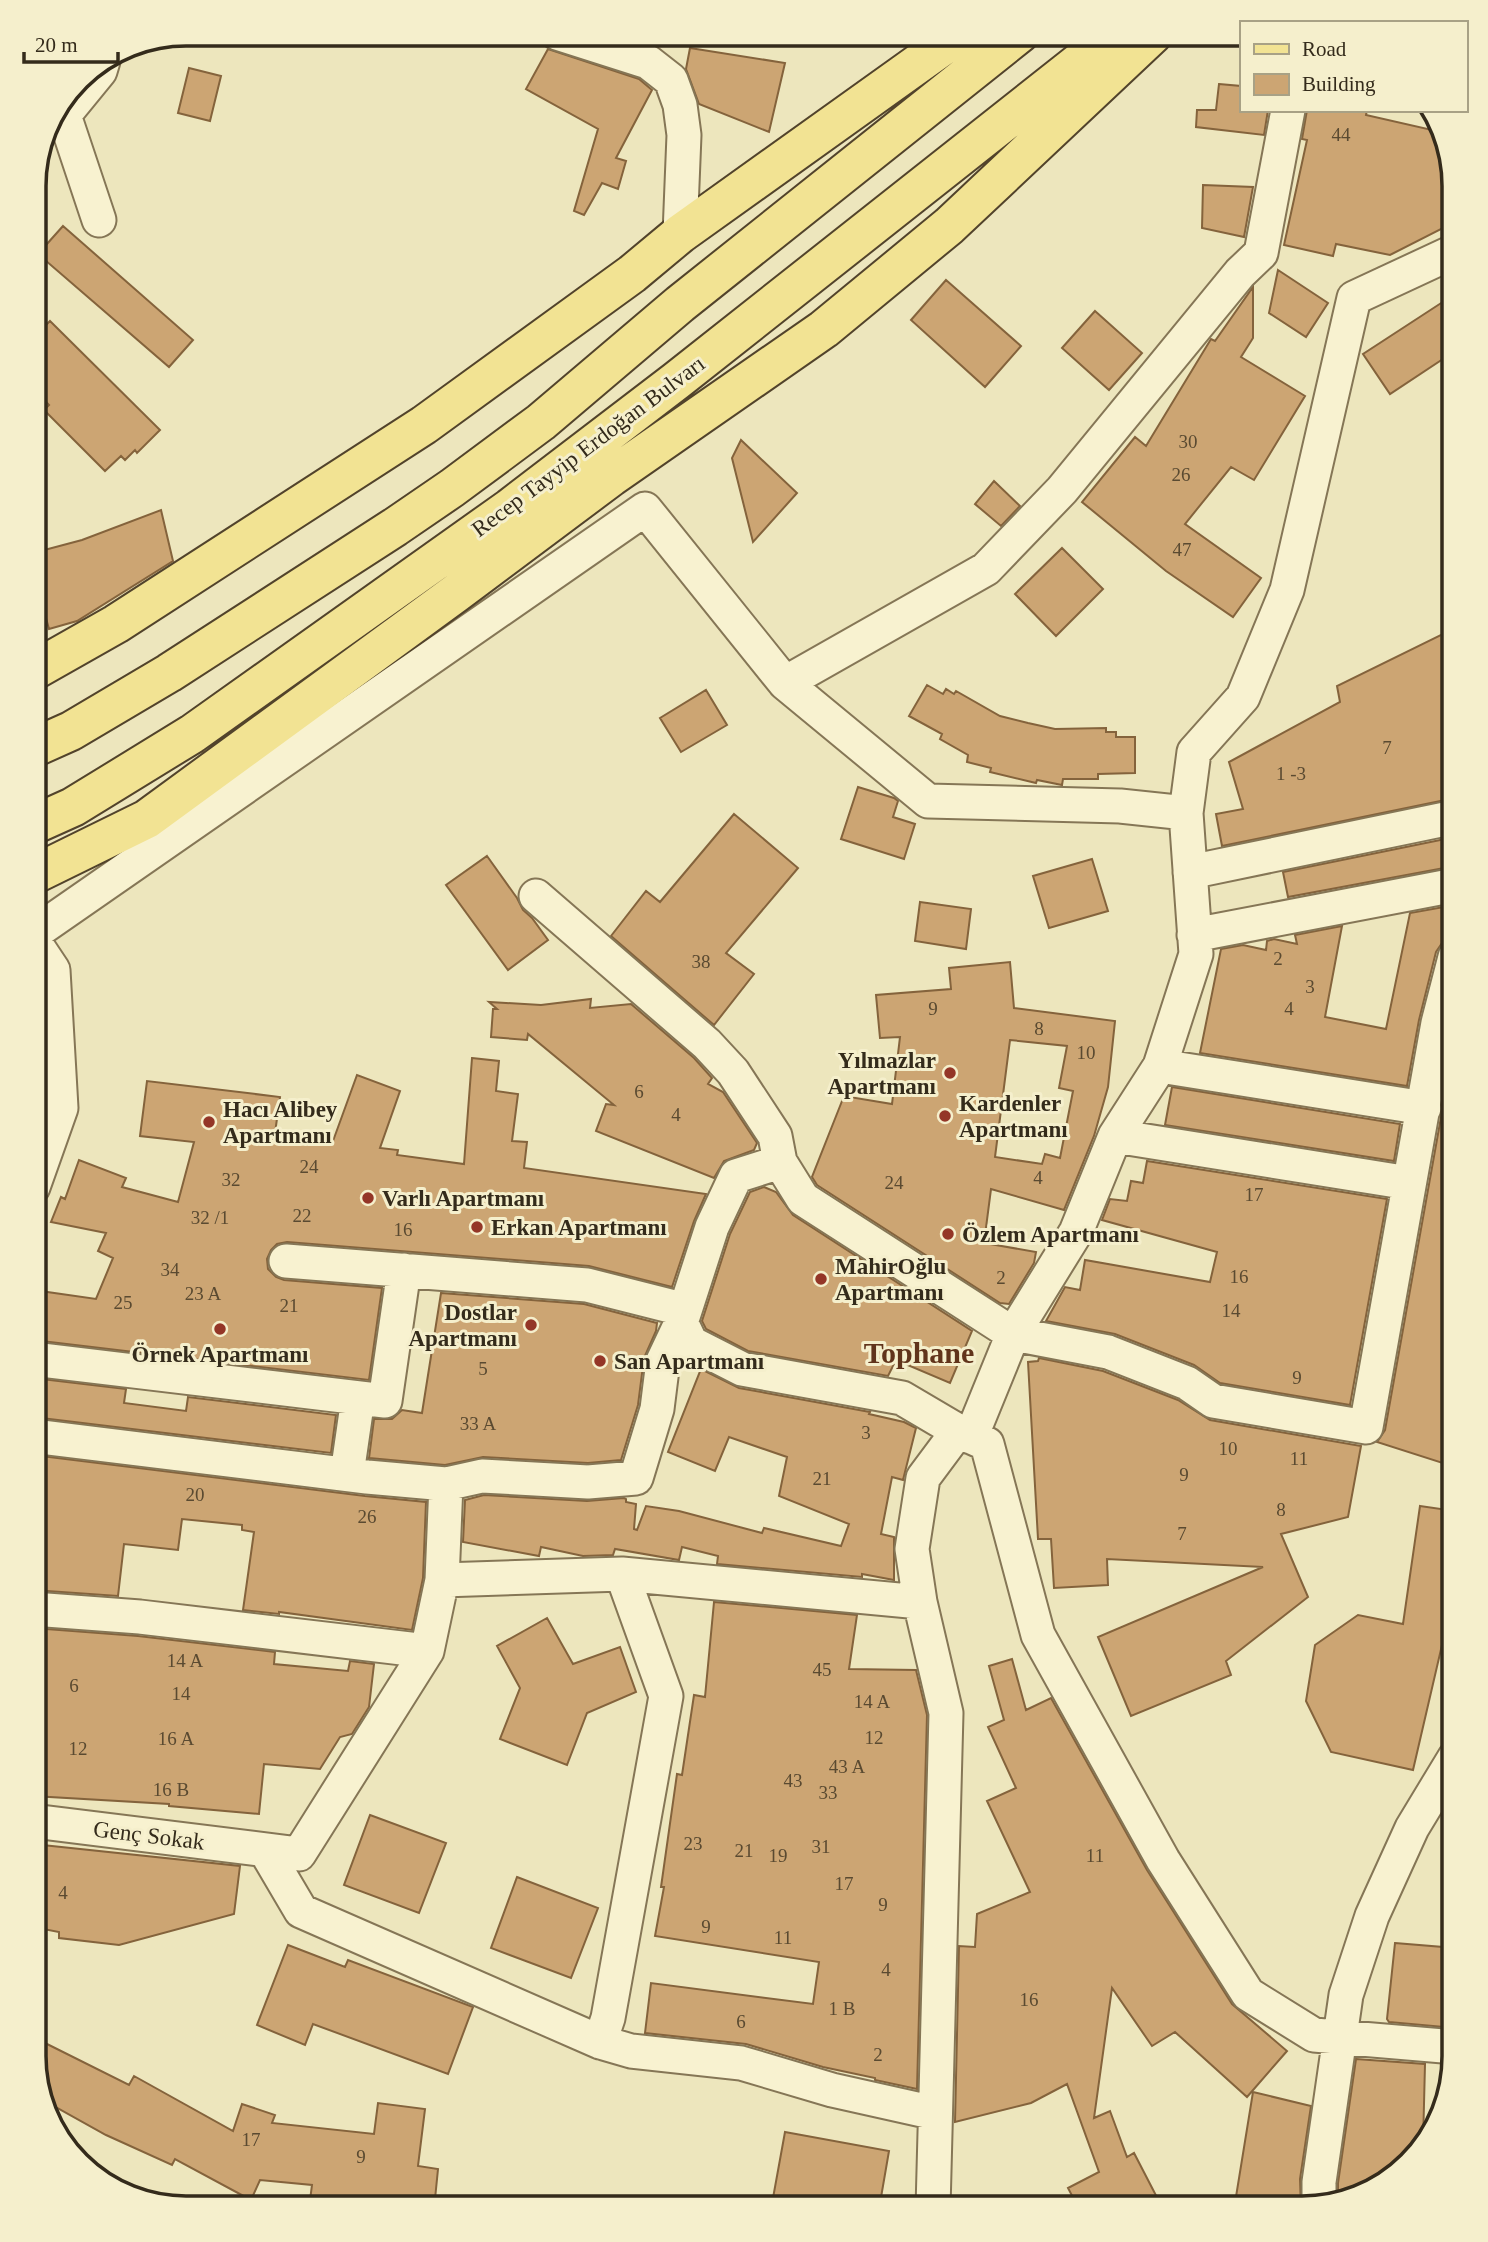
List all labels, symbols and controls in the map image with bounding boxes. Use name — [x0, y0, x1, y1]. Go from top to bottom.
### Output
scale bar — [24, 21, 119, 65]
legend — [1240, 21, 1467, 112]
text: 20 m — [35, 33, 78, 57]
text: Road — [1302, 37, 1347, 61]
text: Building — [1302, 72, 1376, 96]
house number: 44 — [1332, 124, 1351, 145]
street label: Recep Tayyip Erdoğan Bulvarı — [467, 351, 710, 542]
house number: 30 — [1179, 431, 1198, 452]
house number: 26 — [1172, 464, 1191, 485]
house number: 47 — [1173, 539, 1192, 560]
house number: 7 — [1382, 737, 1392, 758]
house number: 1 -3 — [1276, 763, 1306, 784]
house number: 2 — [1273, 948, 1283, 969]
house number: 38 — [692, 951, 711, 972]
house number: 3 — [1305, 976, 1315, 997]
house number: 9 — [928, 998, 938, 1019]
house number: 4 — [1284, 998, 1294, 1019]
house number: 8 — [1034, 1018, 1044, 1039]
house number: 10 — [1077, 1042, 1096, 1063]
place label: Yılmazlar Apartmanı — [827, 1048, 937, 1099]
marker: Yılmazlar Apartmanı — [942, 1065, 958, 1081]
house number: 6 — [634, 1081, 644, 1102]
place label: Kardenler Apartmanı — [959, 1091, 1068, 1142]
place label: Hacı Alibey Apartmanı — [223, 1097, 338, 1148]
house number: 4 — [671, 1104, 681, 1125]
marker: Kardenler Apartmanı — [937, 1108, 953, 1124]
marker: Hacı Alibey Apartmanı — [201, 1114, 217, 1130]
house number: 24 — [300, 1156, 319, 1177]
house number: 4 — [1033, 1167, 1043, 1188]
house number: 32 — [222, 1169, 241, 1190]
house number: 24 — [885, 1172, 904, 1193]
house number: 17 — [1245, 1184, 1264, 1205]
place label: Varlı Apartmanı — [382, 1186, 545, 1211]
marker: Varlı Apartmanı — [360, 1190, 376, 1206]
house number: 22 — [293, 1205, 312, 1226]
house number: 32 /1 — [191, 1207, 229, 1228]
place label: Erkan Apartmanı — [491, 1215, 667, 1240]
house number: 16 — [394, 1219, 413, 1240]
marker: Erkan Apartmanı — [469, 1219, 485, 1235]
place label: Özlem Apartmanı — [962, 1222, 1140, 1247]
marker: Özlem Apartmanı — [940, 1226, 956, 1242]
place label: MahirOğlu Apartmanı — [835, 1254, 946, 1305]
house number: 34 — [161, 1259, 180, 1280]
house number: 16 — [1230, 1266, 1249, 1287]
house number: 2 — [996, 1267, 1006, 1288]
marker: MahirOğlu Apartmanı — [813, 1271, 829, 1287]
house number: 23 A — [185, 1283, 221, 1304]
house number: 25 — [114, 1292, 133, 1313]
house number: 21 — [280, 1295, 299, 1316]
place label: Dostlar Apartmanı — [408, 1300, 518, 1351]
house number: 14 — [1222, 1300, 1241, 1321]
marker: Dostlar Apartmanı — [523, 1317, 539, 1333]
marker: Örnek Apartmanı — [212, 1321, 228, 1337]
district label: Tophane — [864, 1336, 974, 1369]
place label: Örnek Apartmanı — [132, 1342, 309, 1367]
place label: San Apartmanı — [614, 1349, 765, 1374]
marker: San Apartmanı — [592, 1353, 608, 1369]
house number: 5 — [478, 1358, 488, 1379]
house number: 9 — [1292, 1367, 1302, 1388]
house number: 33 A — [460, 1413, 496, 1434]
house number: 3 — [861, 1422, 871, 1443]
house number: 10 — [1219, 1438, 1238, 1459]
house number: 11 — [1290, 1448, 1308, 1469]
house number: 9 — [1179, 1464, 1189, 1485]
house number: 21 — [813, 1468, 832, 1489]
house number: 20 — [186, 1484, 205, 1505]
house number: 8 — [1276, 1499, 1286, 1520]
house number: 26 — [358, 1506, 377, 1527]
house number: 7 — [1177, 1523, 1187, 1544]
house number: 14 A — [167, 1650, 203, 1671]
house number: 45 — [813, 1659, 832, 1680]
house number: 6 — [69, 1675, 79, 1696]
house number: 14 — [172, 1683, 191, 1704]
house number: 14 A — [854, 1691, 890, 1712]
house number: 12 — [865, 1727, 884, 1748]
house number: 16 A — [158, 1728, 194, 1749]
house number: 12 — [69, 1738, 88, 1759]
house number: 43 A — [829, 1756, 865, 1777]
house number: 43 — [784, 1770, 803, 1791]
house number: 16 B — [153, 1779, 189, 1800]
house number: 33 — [819, 1782, 838, 1803]
street label: Genç Sokak — [92, 1816, 206, 1855]
house number: 23 — [684, 1833, 703, 1854]
house number: 31 — [812, 1836, 831, 1857]
house number: 21 — [735, 1840, 754, 1861]
house number: 19 — [769, 1845, 788, 1866]
house number: 11 — [1086, 1845, 1104, 1866]
house number: 17 — [835, 1873, 854, 1894]
house number: 4 — [58, 1882, 68, 1903]
house number: 9 — [878, 1894, 888, 1915]
house number: 9 — [701, 1916, 711, 1937]
house number: 11 — [774, 1927, 792, 1948]
house number: 4 — [881, 1959, 891, 1980]
house number: 16 — [1020, 1989, 1039, 2010]
house number: 1 B — [829, 1998, 855, 2019]
house number: 6 — [736, 2011, 746, 2032]
house number: 2 — [873, 2044, 883, 2065]
house number: 17 — [242, 2129, 261, 2150]
house number: 9 — [356, 2146, 366, 2167]

